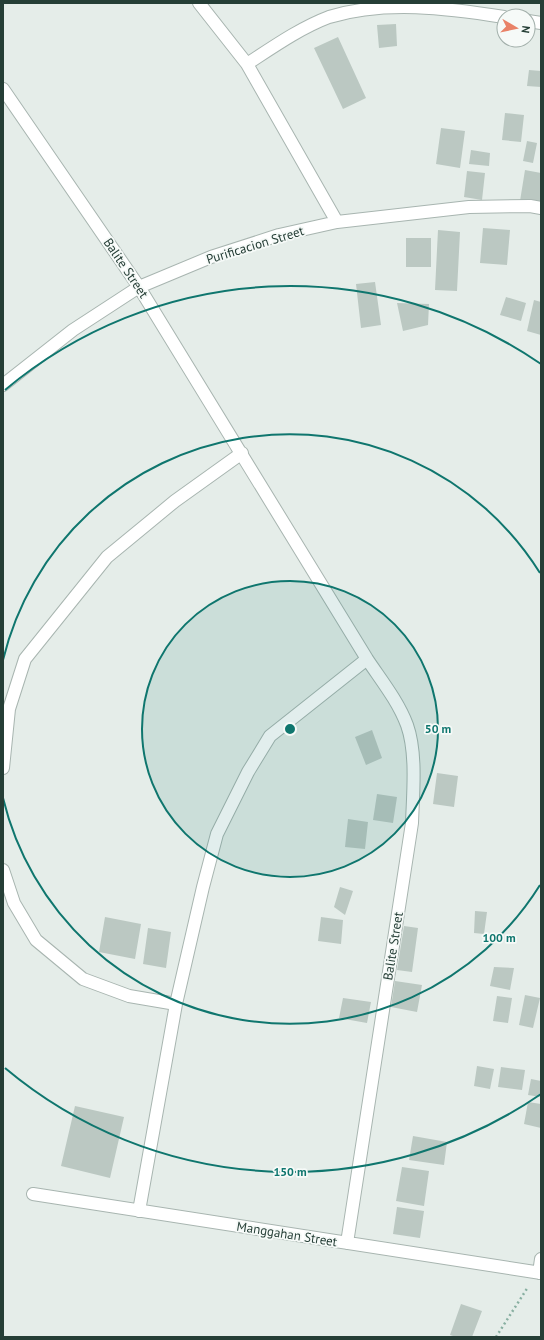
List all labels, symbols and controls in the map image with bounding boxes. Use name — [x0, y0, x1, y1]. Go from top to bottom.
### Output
north arrow — [496, 8, 536, 48]
text: N — [518, 25, 533, 34]
street label: Purificacion Street — [204, 222, 306, 268]
street label: Balite Street — [100, 235, 153, 302]
text: 50 m — [425, 721, 451, 736]
centre of rings — [283, 722, 297, 736]
street label: Balite Street — [379, 910, 407, 981]
text: 100 m — [482, 930, 516, 945]
text: 150 m — [273, 1164, 307, 1179]
street label: Manggahan Street — [235, 1218, 339, 1250]

